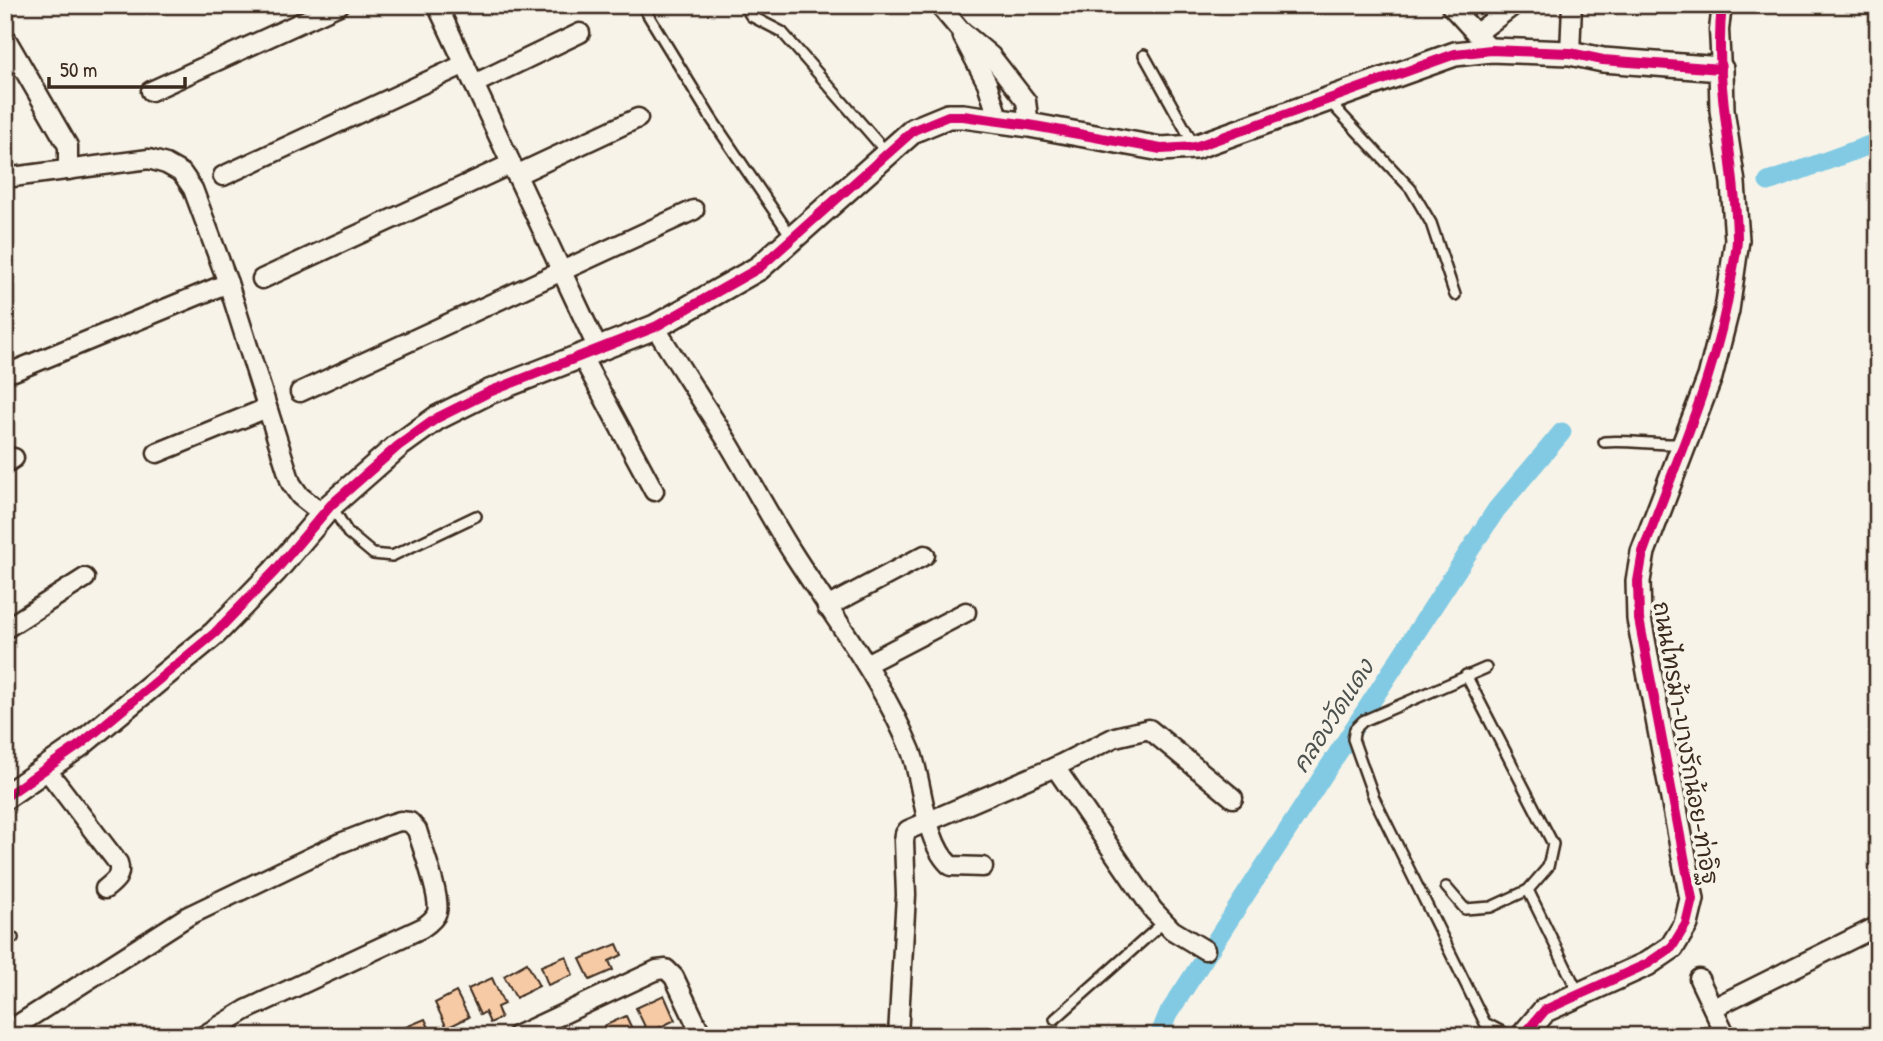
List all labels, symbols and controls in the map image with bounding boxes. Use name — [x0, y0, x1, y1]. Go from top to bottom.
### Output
scale bar — [49, 46, 186, 90]
text: 50 m — [60, 55, 97, 84]
street label: ถนนไทรม้า-บางรักน้อย-ท่าอิฐ — [1645, 599, 1727, 887]
water label: คลองวัดแดง — [1284, 651, 1382, 778]

